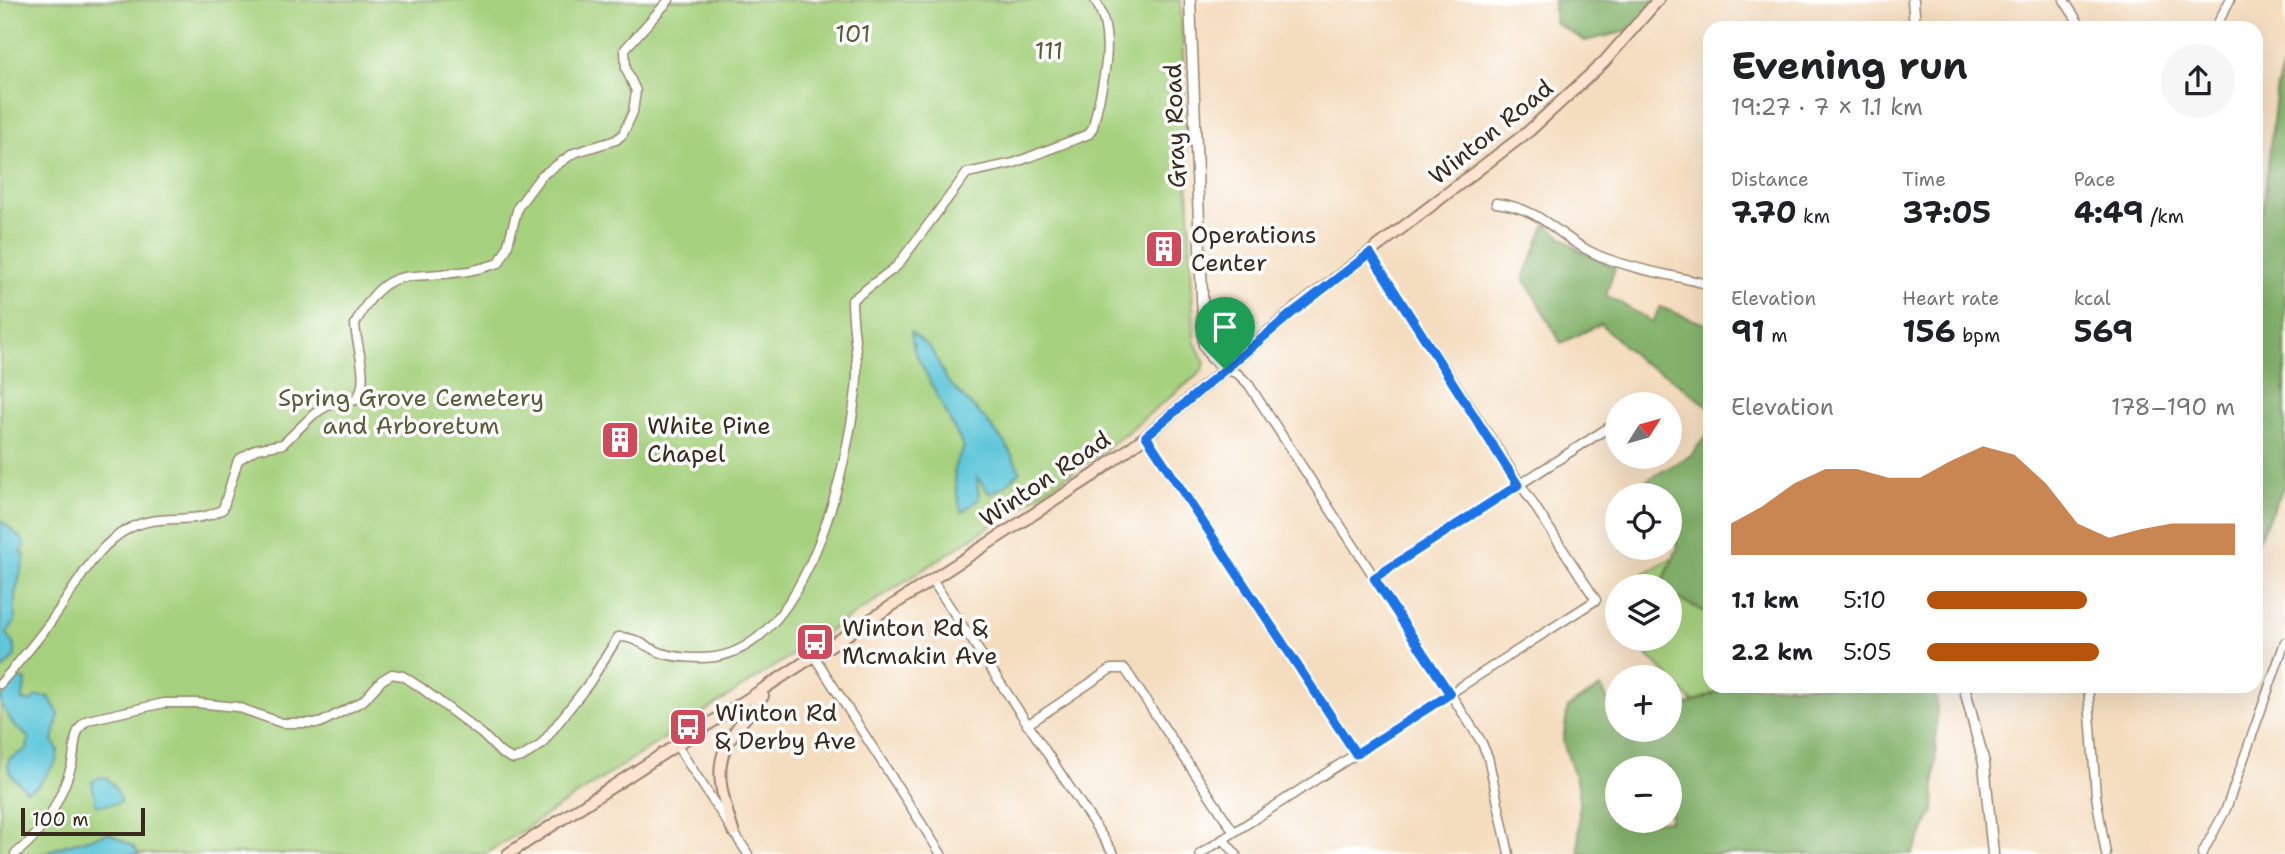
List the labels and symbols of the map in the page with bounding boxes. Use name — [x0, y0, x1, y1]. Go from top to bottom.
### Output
park label: 101 — [835, 18, 871, 50]
park label: 111 — [1035, 35, 1063, 67]
street label: Gray Road — [1157, 63, 1193, 189]
street label: Winton Road — [1422, 72, 1560, 192]
place label: Operations Center — [1191, 219, 1317, 279]
building icon: Operations Center — [1143, 228, 1185, 270]
pin — [1195, 297, 1255, 369]
park label: Spring Grove Cemetery and Arboretum — [278, 382, 544, 442]
north arrow — [1605, 392, 1682, 469]
place label: White Pine Chapel — [647, 410, 771, 470]
building icon: White Pine Chapel — [599, 419, 641, 461]
street label: Winton Road — [973, 423, 1117, 535]
place label: Winton Rd & Mcmakin Ave — [842, 612, 998, 672]
bus stop icon: Winton Rd & Mcmakin Ave — [794, 621, 836, 663]
place label: Winton Rd & Derby Ave — [715, 697, 857, 757]
bus stop icon: Winton Rd & Derby Ave — [667, 706, 709, 748]
scale bar — [21, 805, 145, 837]

